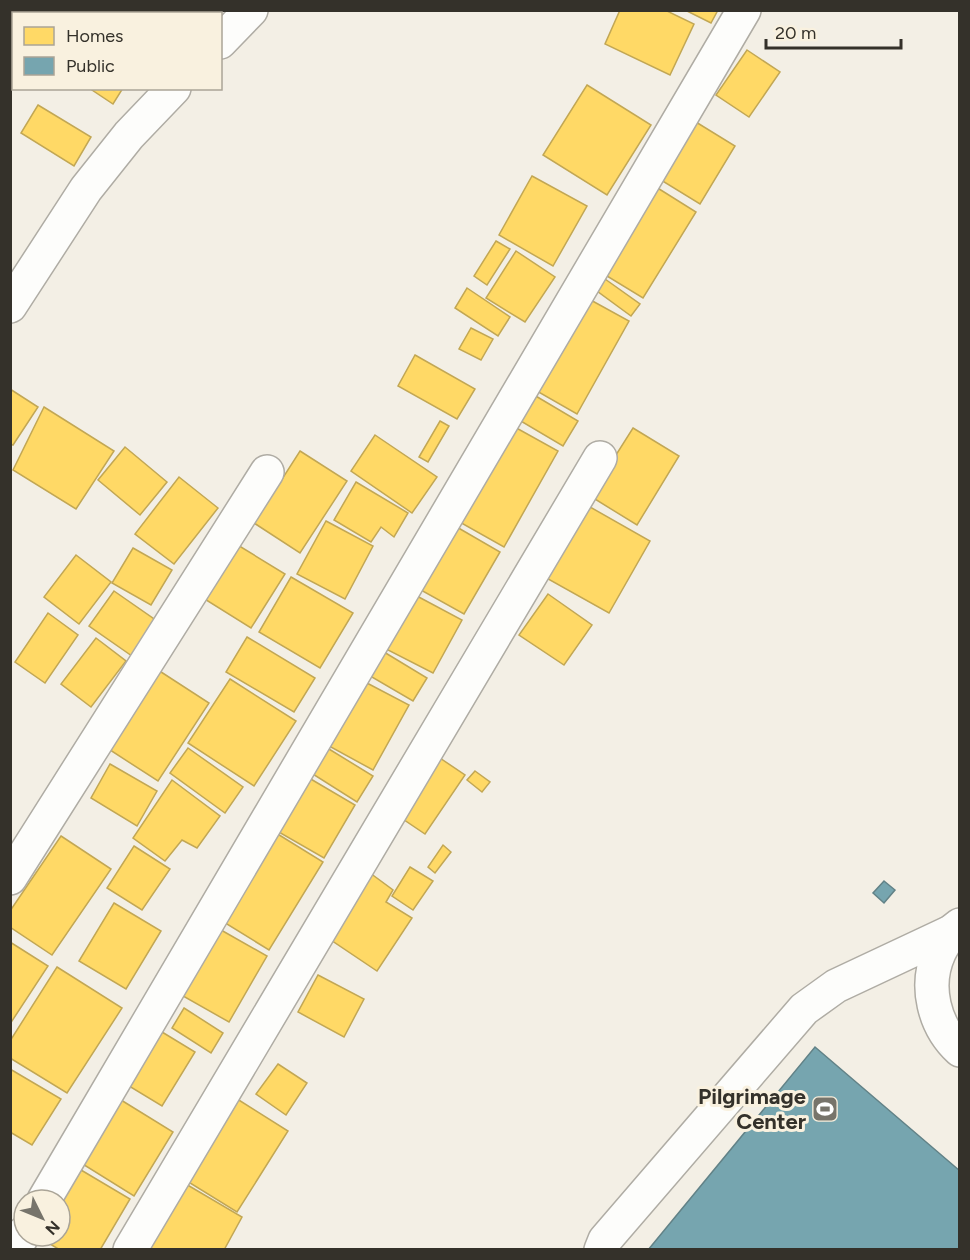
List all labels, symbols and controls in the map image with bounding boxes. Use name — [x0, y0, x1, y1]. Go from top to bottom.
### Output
legend — [12, 12, 222, 90]
scale bar — [766, 12, 901, 50]
text: 20 m — [775, 22, 816, 44]
text: Homes — [66, 25, 124, 47]
text: Public — [66, 55, 115, 77]
place label: Pilgrimage Center — [698, 1083, 807, 1135]
sports icon: Pilgrimage Center — [810, 1094, 840, 1124]
north arrow — [12, 1188, 72, 1248]
text: N — [41, 1217, 64, 1239]

